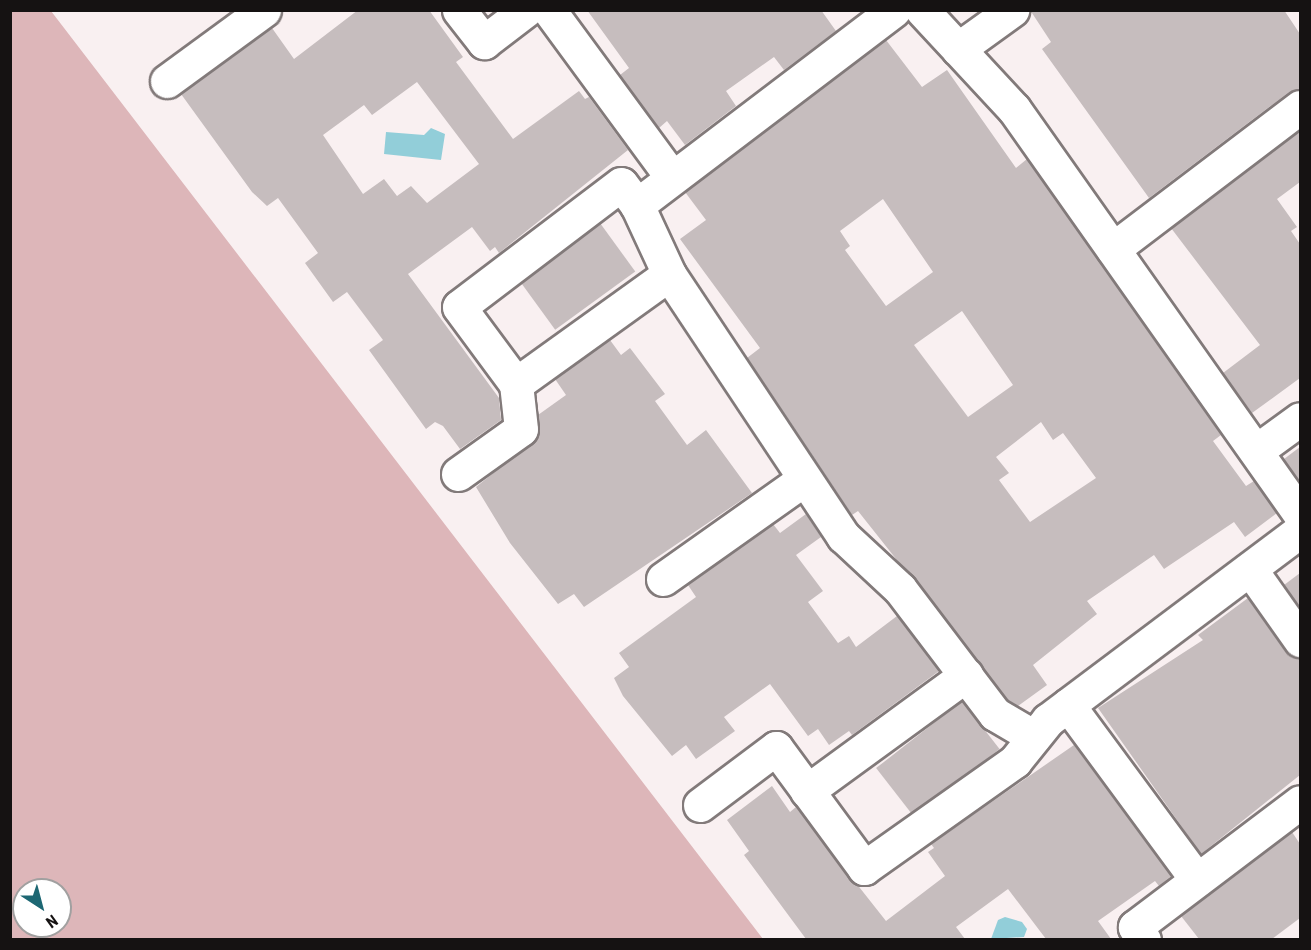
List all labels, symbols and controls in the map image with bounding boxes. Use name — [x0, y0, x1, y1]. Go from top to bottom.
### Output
north arrow — [12, 878, 72, 938]
text: N — [42, 911, 61, 932]

